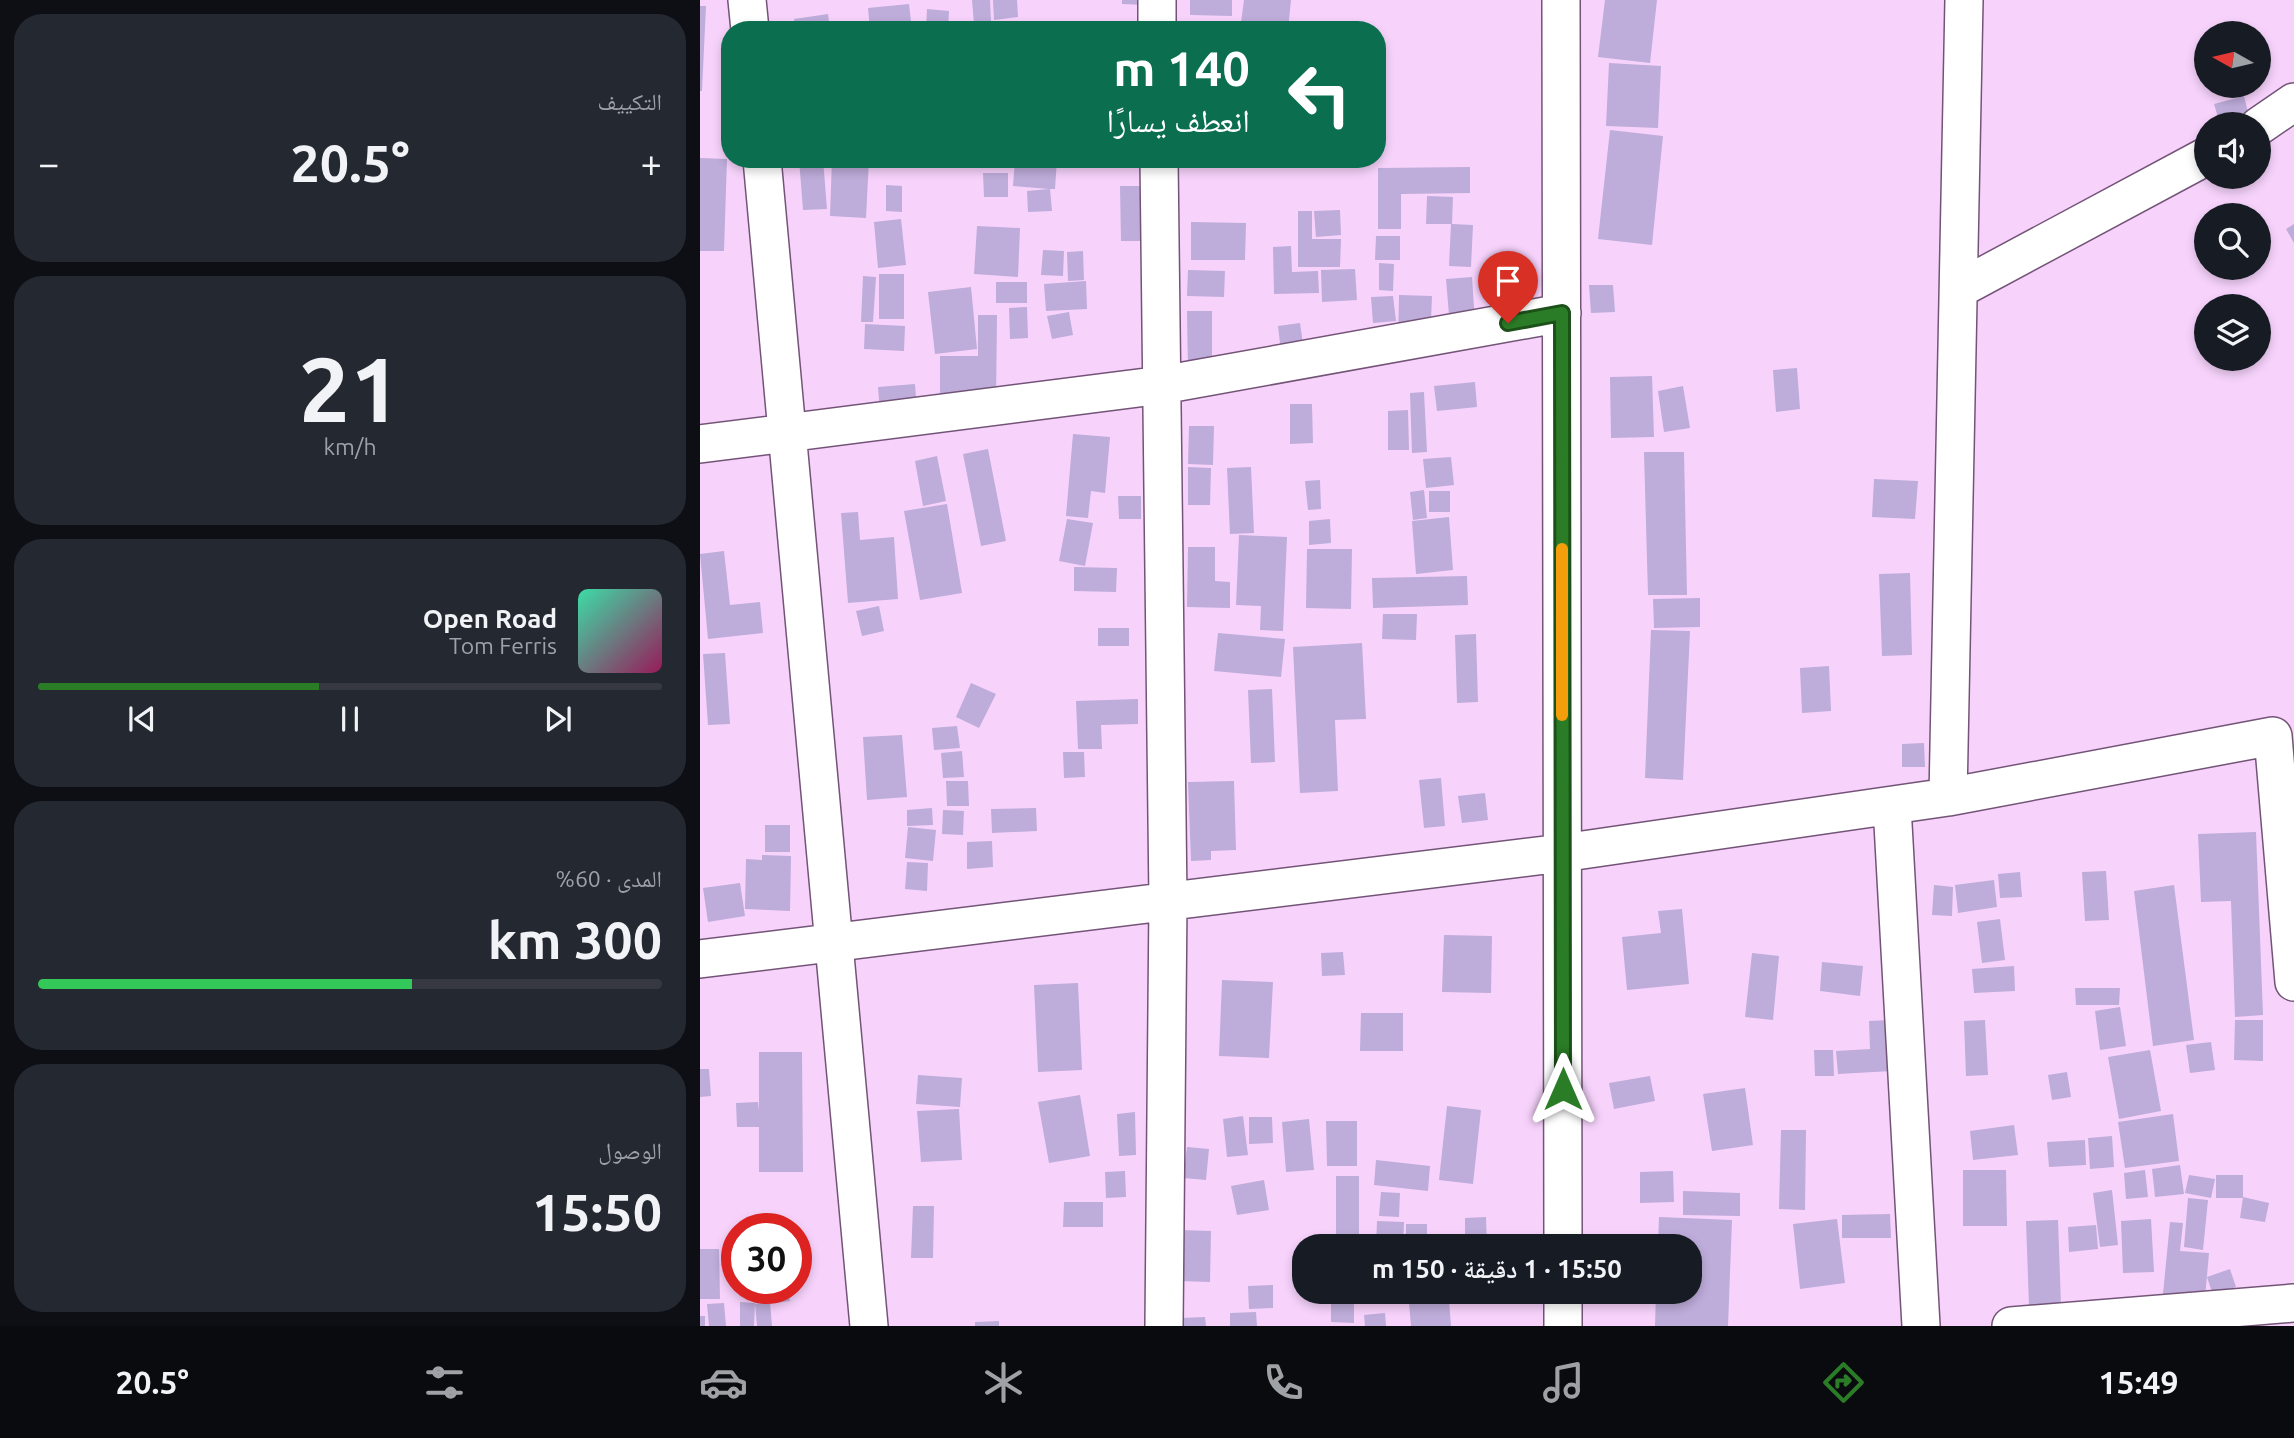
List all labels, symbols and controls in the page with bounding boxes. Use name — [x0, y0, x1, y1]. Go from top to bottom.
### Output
north arrow — [2194, 21, 2272, 98]
map controls — [2194, 21, 2271, 371]
text: 140 m — [1113, 40, 1250, 95]
icon: left — [1274, 49, 1365, 140]
text: التكييف — [597, 89, 662, 114]
text: انعطف يسارًا — [1106, 102, 1250, 138]
button: sound — [2194, 112, 2271, 189]
text: 20.5° — [290, 134, 410, 192]
text: − — [38, 142, 59, 184]
text: + — [641, 142, 662, 184]
button: search — [2194, 203, 2271, 280]
pin — [1478, 251, 1538, 323]
icon: arrive — [1489, 262, 1527, 300]
button: layers — [2194, 294, 2271, 371]
text: 21 — [299, 337, 401, 439]
text: km/h — [323, 434, 377, 459]
text: Open Road — [423, 604, 557, 633]
text: Tom Ferris — [449, 633, 557, 658]
icon: previous — [123, 700, 161, 738]
icon: pause — [331, 700, 369, 738]
icon: next — [539, 700, 577, 738]
text: المدى · 60% — [556, 866, 662, 891]
text: 300 km — [488, 911, 662, 969]
position arrow — [1526, 1052, 1600, 1126]
text: الوصول — [598, 1138, 662, 1163]
text: 15:50 — [532, 1183, 662, 1241]
speed limit sign: 30 — [721, 1213, 812, 1304]
text: 15:50 · 1 دقيقة · 150 m — [1372, 1254, 1622, 1283]
icon: filters — [420, 1358, 469, 1407]
icon: car — [699, 1358, 748, 1407]
icon: climate — [979, 1358, 1028, 1407]
icon: phone — [1259, 1358, 1308, 1407]
icon: music — [1539, 1358, 1588, 1407]
icon: directions — [1819, 1358, 1868, 1407]
text: 20.5° — [116, 1364, 189, 1400]
text: 15:49 — [2099, 1364, 2179, 1400]

